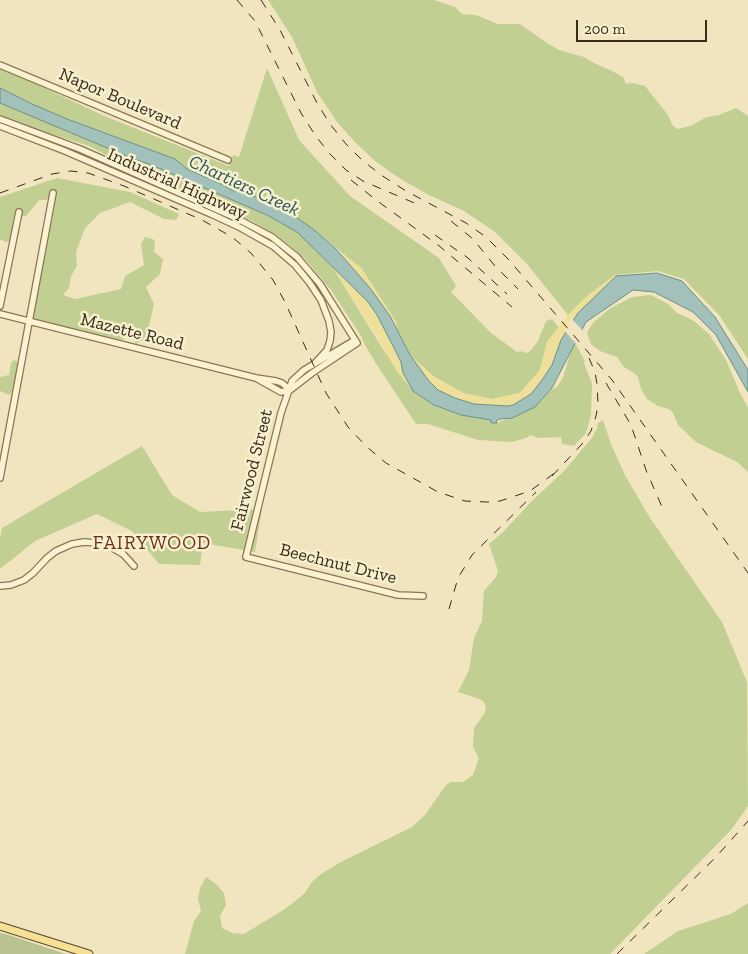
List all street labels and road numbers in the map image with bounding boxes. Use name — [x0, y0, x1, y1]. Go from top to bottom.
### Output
street label: Napor Boulevard — [56, 64, 184, 134]
street label: Industrial Highway — [104, 144, 250, 224]
street label: Mazette Road — [78, 309, 186, 355]
street label: Fairwood Street — [226, 407, 278, 533]
street label: Beechnut Drive — [277, 539, 399, 589]

